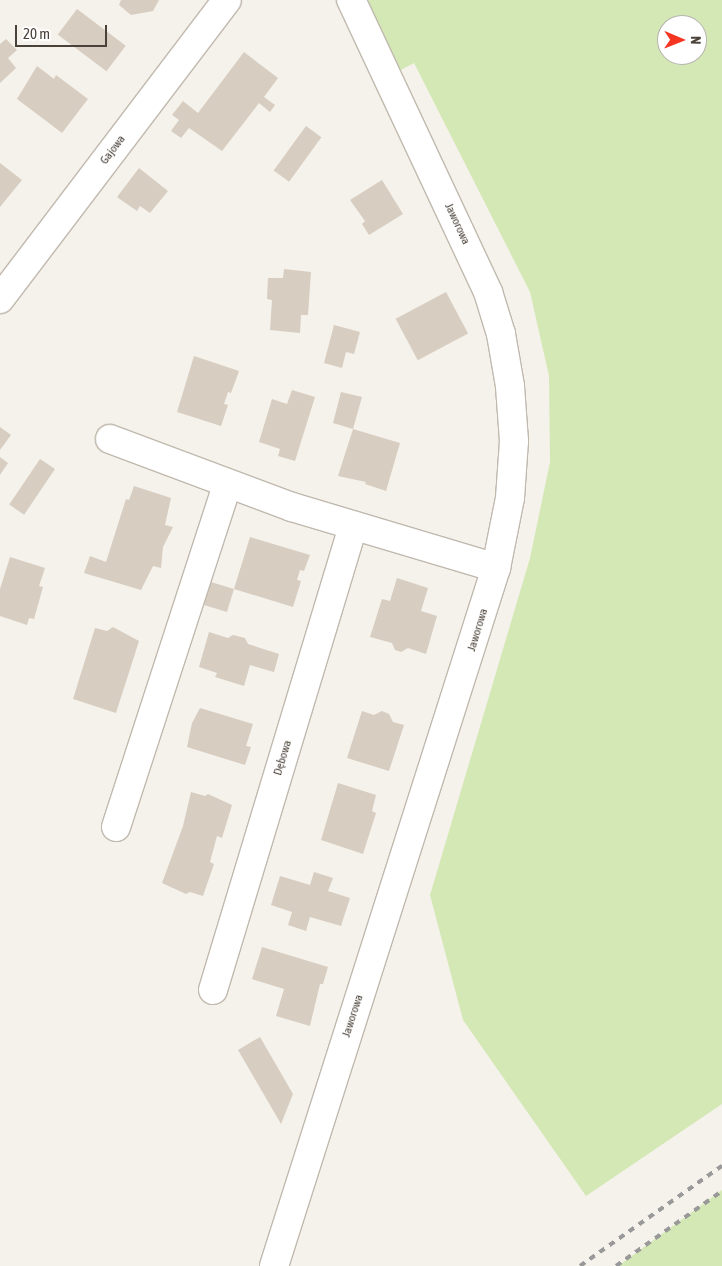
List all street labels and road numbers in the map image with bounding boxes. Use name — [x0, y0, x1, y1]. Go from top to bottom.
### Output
street label: Gajowa — [97, 133, 129, 167]
street label: Jaworowa — [441, 201, 473, 247]
street label: Jaworowa — [465, 607, 491, 653]
street label: Dębowa — [271, 739, 295, 777]
street label: Jaworowa — [339, 993, 367, 1039]

